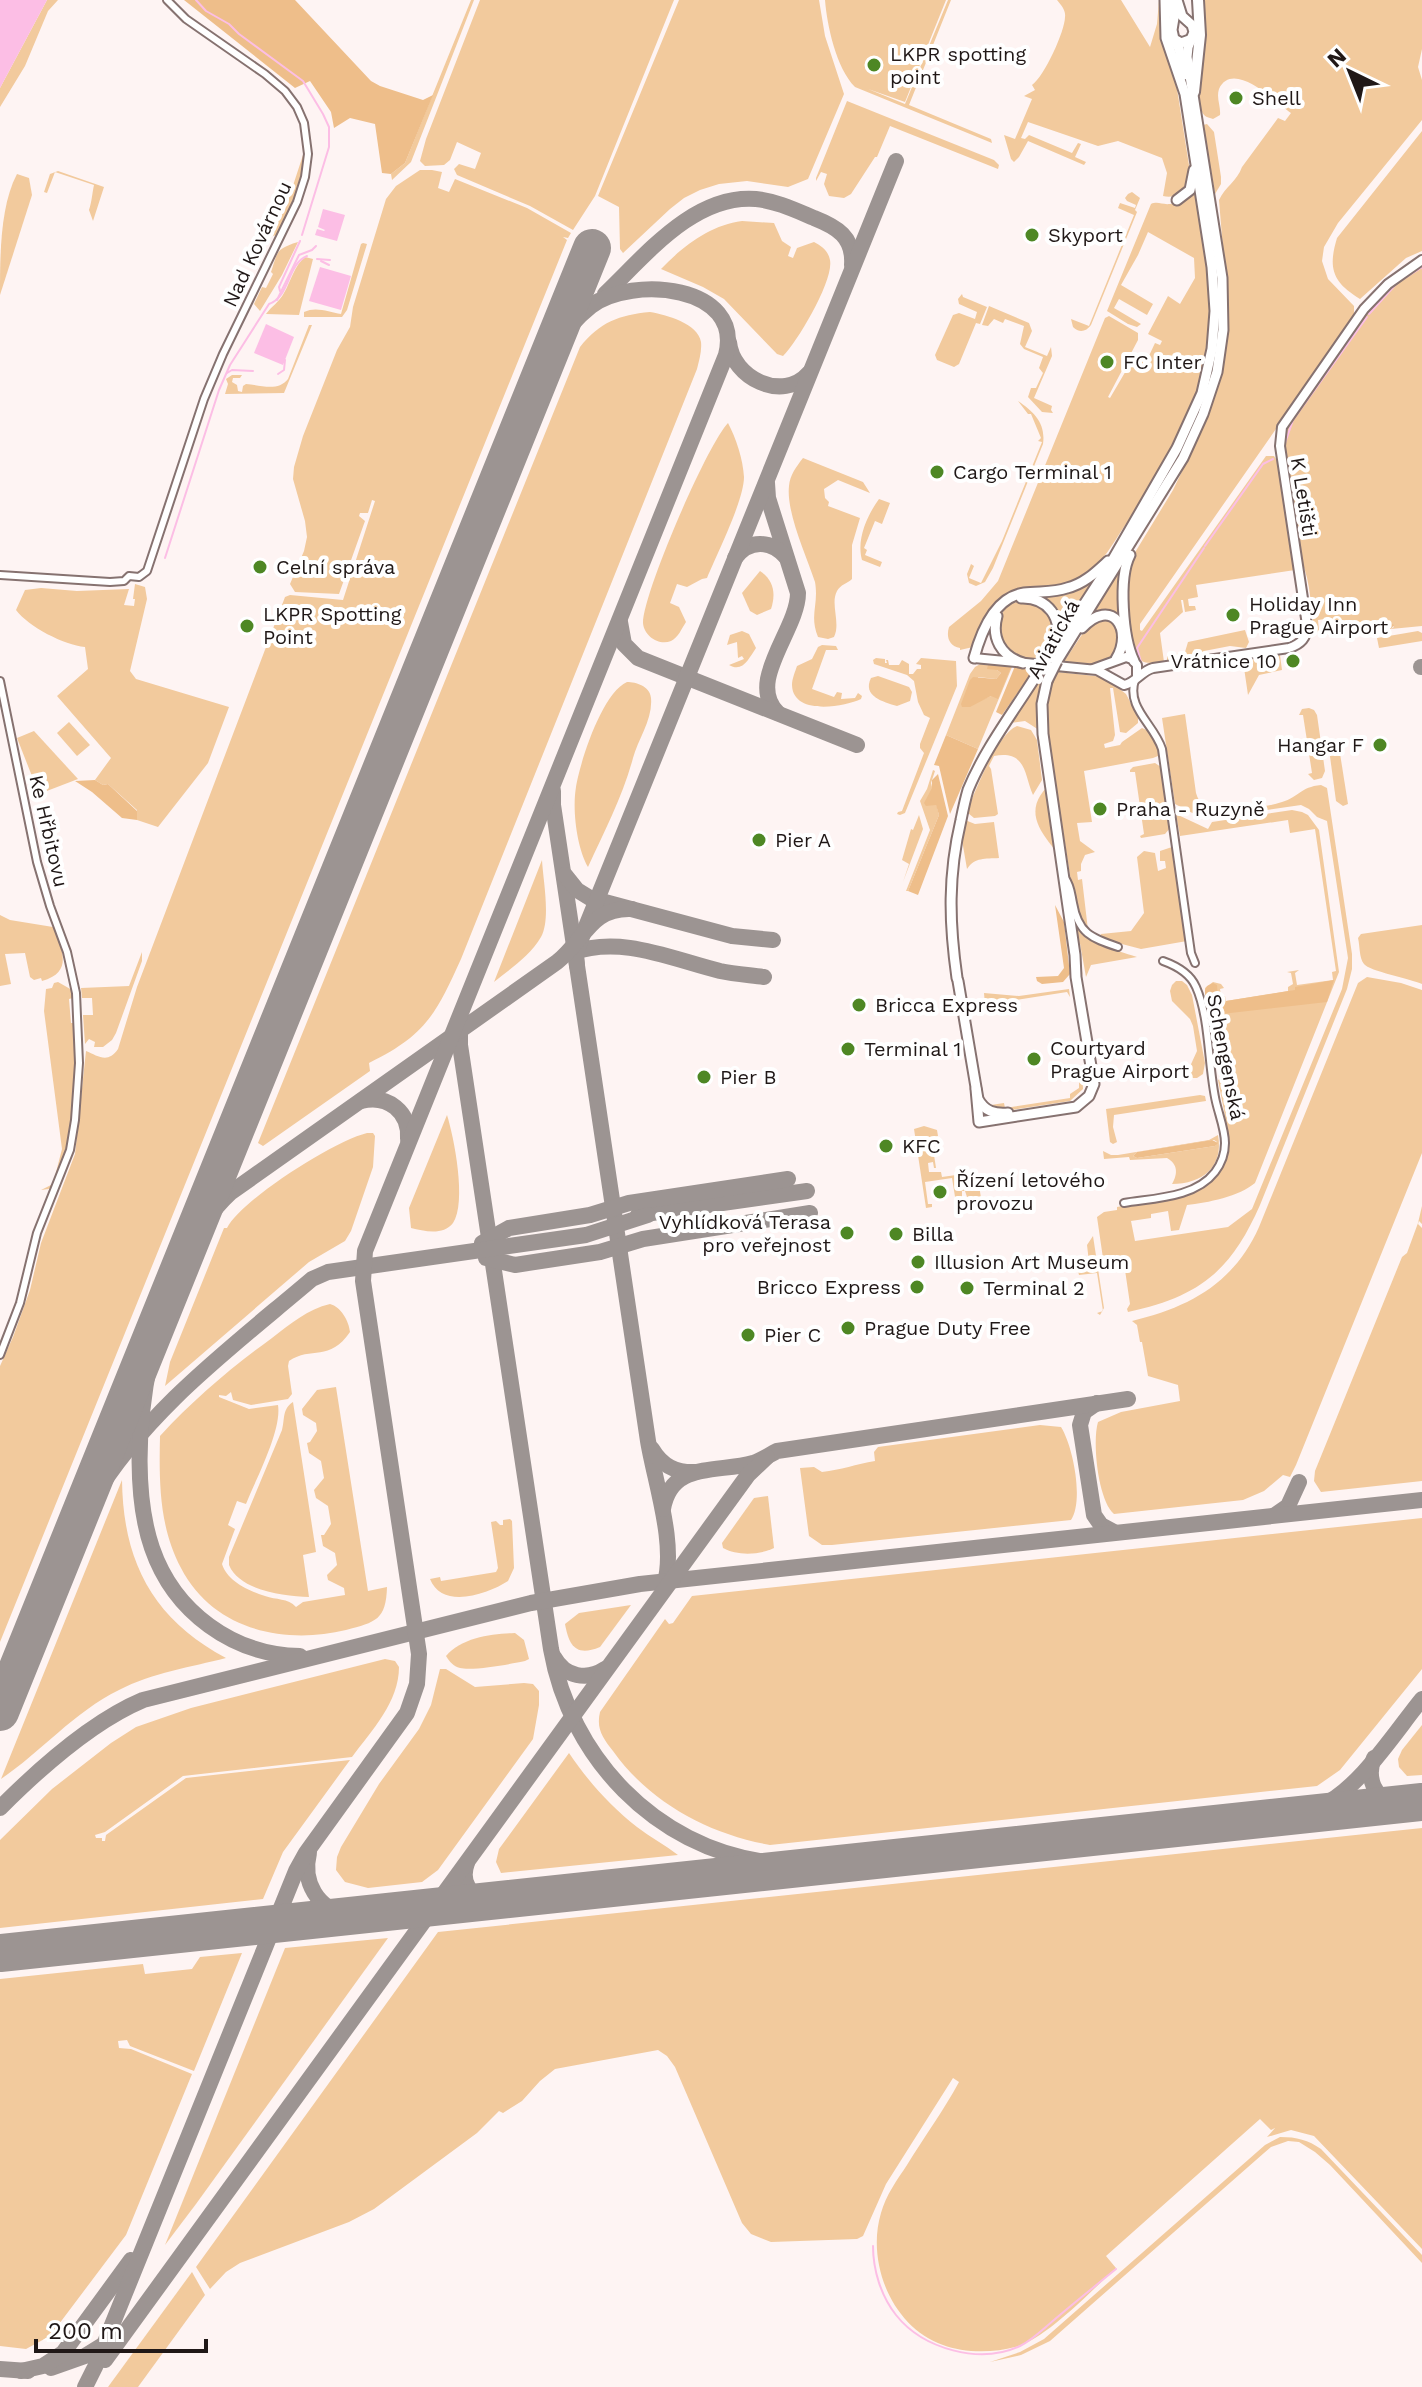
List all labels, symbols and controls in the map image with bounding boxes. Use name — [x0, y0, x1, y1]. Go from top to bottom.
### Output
north arrow — [1310, 32, 1390, 112]
place label: LKPR spotting point — [890, 42, 1026, 89]
text: N — [1322, 43, 1351, 72]
marker: LKPR spotting point — [865, 56, 883, 74]
place label: Shell — [1252, 86, 1301, 110]
marker: Shell — [1227, 89, 1245, 107]
street label: Nad Kovárnou — [217, 177, 297, 311]
place label: Skyport — [1048, 223, 1124, 247]
marker: Skyport — [1023, 226, 1041, 244]
place label: FC Inter — [1123, 350, 1202, 374]
marker: FC Inter — [1098, 353, 1116, 371]
street label: K Letišti — [1286, 455, 1322, 539]
place label: Cargo Terminal 1 — [953, 460, 1112, 484]
marker: Cargo Terminal 1 — [928, 463, 946, 481]
place label: Celní správa — [276, 555, 395, 579]
marker: Celní správa — [251, 558, 269, 576]
place label: Holiday Inn Prague Airport — [1249, 592, 1389, 639]
street label: Aviatická — [1022, 595, 1084, 683]
place label: LKPR Spotting Point — [263, 602, 402, 649]
marker: Holiday Inn Prague Airport — [1224, 606, 1242, 624]
marker: LKPR Spotting Point — [238, 617, 256, 635]
place label: Vrátnice 10 — [1170, 649, 1277, 673]
marker: Vrátnice 10 — [1284, 652, 1302, 670]
place label: Hangar F — [1277, 733, 1364, 757]
marker: Hangar F — [1371, 736, 1389, 754]
street label: Ke Hřbitovu — [24, 773, 74, 889]
place label: Praha - Ruzyně — [1116, 797, 1265, 821]
marker: Praha - Ruzyně — [1091, 800, 1109, 818]
place label: Pier A — [775, 828, 831, 852]
marker: Pier A — [750, 831, 768, 849]
street label: Schengenská — [1202, 992, 1250, 1122]
place label: Bricca Express — [875, 993, 1018, 1017]
marker: Bricca Express — [850, 996, 868, 1014]
place label: Courtyard Prague Airport — [1050, 1036, 1190, 1083]
place label: Terminal 1 — [864, 1037, 961, 1061]
marker: Terminal 1 — [839, 1040, 857, 1058]
marker: Courtyard Prague Airport — [1025, 1050, 1043, 1068]
place label: Pier B — [720, 1065, 777, 1089]
marker: Pier B — [695, 1068, 713, 1086]
place label: KFC — [902, 1134, 941, 1158]
marker: KFC — [877, 1137, 895, 1155]
place label: Řízení letového provozu — [956, 1168, 1105, 1215]
marker: Řízení letového provozu — [931, 1183, 949, 1201]
place label: Vyhlídková Terasa pro veřejnost — [659, 1210, 832, 1257]
place label: Billa — [912, 1222, 954, 1246]
marker: Vyhlídková Terasa pro veřejnost — [838, 1224, 856, 1242]
marker: Billa — [887, 1225, 905, 1243]
place label: Illusion Art Museum — [934, 1250, 1129, 1274]
marker: Illusion Art Museum — [909, 1253, 927, 1271]
place label: Bricco Express — [757, 1275, 901, 1299]
place label: Terminal 2 — [983, 1276, 1085, 1300]
marker: Bricco Express — [908, 1278, 926, 1296]
marker: Terminal 2 — [958, 1279, 976, 1297]
place label: Prague Duty Free — [864, 1316, 1031, 1340]
marker: Prague Duty Free — [839, 1319, 857, 1337]
place label: Pier C — [764, 1323, 821, 1347]
marker: Pier C — [739, 1326, 757, 1344]
scale bar — [36, 2303, 206, 2353]
text: 200 m — [48, 2317, 123, 2345]

